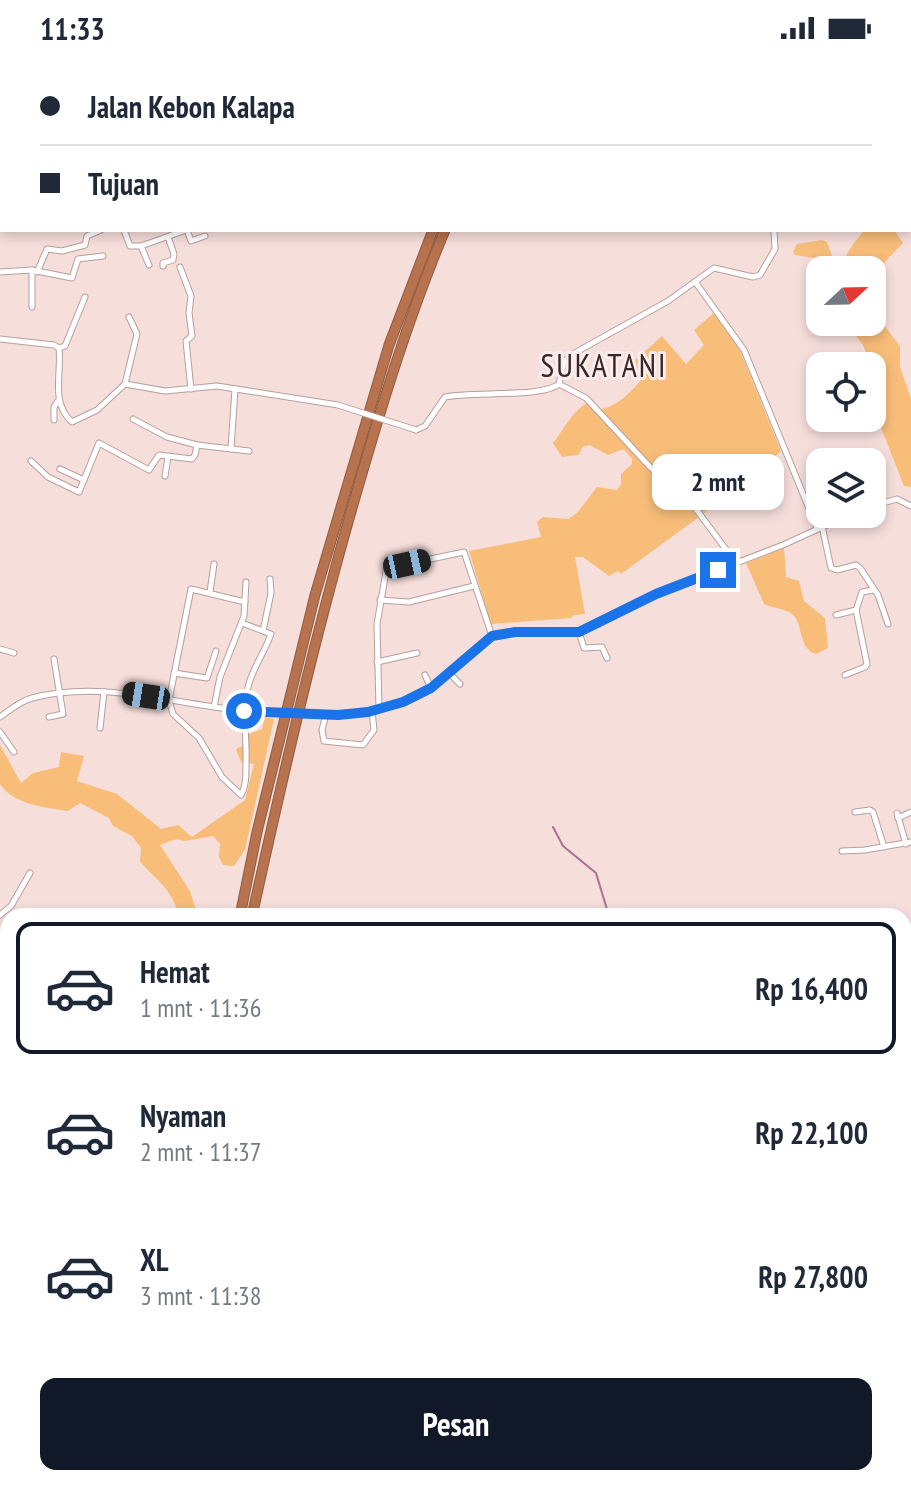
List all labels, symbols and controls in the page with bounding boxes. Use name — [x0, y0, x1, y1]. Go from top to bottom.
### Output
text: 11:33 — [40, 9, 105, 48]
text: Jalan Kebon Kalapa — [88, 87, 295, 126]
text: Tujuan — [88, 164, 159, 203]
north arrow — [806, 256, 886, 336]
map controls — [806, 256, 886, 528]
district label: SUKATANI — [540, 344, 668, 386]
button: locate — [806, 352, 886, 432]
button: layers — [806, 448, 886, 528]
callout: 2 mnt — [652, 454, 784, 510]
text: 2 mnt — [691, 465, 745, 498]
car — [381, 547, 433, 581]
route end — [700, 552, 736, 588]
car — [120, 680, 172, 712]
route start — [226, 693, 262, 729]
icon: car — [44, 952, 116, 1024]
text: Hemat — [140, 952, 210, 991]
text: Rp 16,400 — [755, 969, 868, 1008]
text: 1 mnt · 11:36 — [140, 991, 261, 1024]
icon: car — [44, 1096, 116, 1168]
text: Nyaman — [140, 1096, 226, 1135]
text: Rp 22,100 — [755, 1113, 868, 1152]
text: 2 mnt · 11:37 — [140, 1135, 261, 1168]
icon: car — [44, 1240, 116, 1312]
text: XL — [140, 1240, 169, 1279]
text: Rp 27,800 — [758, 1257, 868, 1296]
text: 3 mnt · 11:38 — [140, 1279, 261, 1312]
button: Pesan — [40, 1378, 872, 1470]

